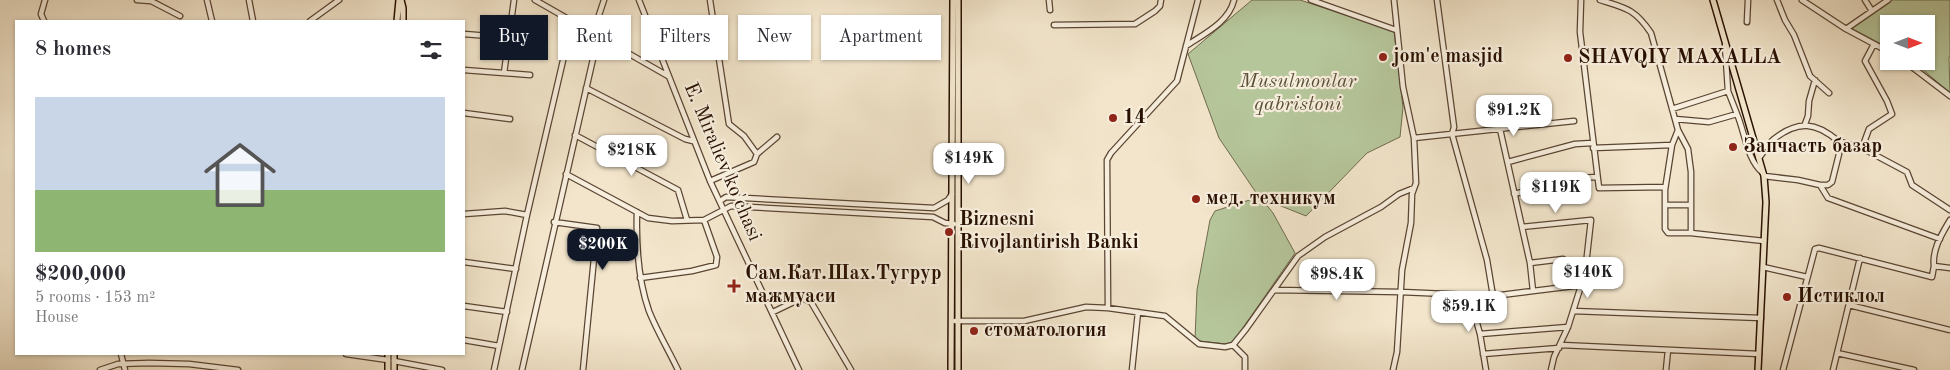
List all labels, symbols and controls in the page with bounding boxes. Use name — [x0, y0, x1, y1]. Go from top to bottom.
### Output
chip: Buy — [480, 15, 548, 60]
chip: Rent — [558, 15, 631, 60]
chip: Filters — [641, 15, 728, 60]
chip: New — [738, 15, 811, 60]
chip: Apartment — [821, 15, 941, 60]
north arrow — [1880, 15, 1935, 70]
map controls — [1880, 15, 1935, 70]
icon: filters — [417, 36, 445, 64]
text: 8 homes — [35, 39, 111, 60]
place label: jom'e masjid — [1391, 47, 1503, 67]
place label: SHAVQIY MAXALLA — [1578, 48, 1781, 68]
marker: jom'e masjid — [1377, 51, 1389, 63]
marker: SHAVQIY MAXALLA — [1562, 52, 1574, 64]
park label: Musulmonlar qabristoni — [1239, 72, 1357, 115]
street label: E. Miraliev ko'chasi — [680, 80, 764, 244]
pin: $91.2K — [1473, 94, 1555, 137]
text: $91.2K — [1487, 103, 1541, 119]
place label: 14 — [1123, 108, 1146, 128]
marker: 14 — [1107, 112, 1119, 124]
icon: home — [195, 130, 285, 220]
pin: $218K — [597, 134, 667, 177]
place label: Запчасть базар — [1743, 137, 1882, 157]
marker: Запчасть базар — [1727, 141, 1739, 153]
pin: $149K — [934, 142, 1004, 185]
text: $218K — [607, 143, 657, 159]
text: $149K — [944, 151, 994, 167]
pin: $119K — [1521, 172, 1591, 214]
text: $119K — [1531, 180, 1581, 196]
place label: мед. техникум — [1206, 189, 1336, 209]
marker: мед. техникум — [1190, 193, 1202, 205]
place label: Biznesni Rivojlantirish Banki — [959, 210, 1139, 253]
marker: Biznesni Rivojlantirish Banki — [943, 226, 955, 238]
pin: $200K — [568, 228, 638, 271]
text: $200K — [578, 237, 628, 253]
pin: $140K — [1553, 256, 1623, 299]
pin: $98.4K — [1296, 258, 1378, 301]
text: $200,000 — [35, 264, 126, 285]
place label: Сам.Кат.Шах.Тугрур мажмуаси — [745, 264, 942, 307]
text: $140K — [1563, 265, 1613, 281]
text: $98.4K — [1310, 267, 1364, 283]
marker: Сам.Кат.Шах.Тугрур мажмуаси — [727, 279, 741, 293]
place label: Истиклол — [1797, 287, 1885, 307]
text: 5 rooms · 153 m² — [35, 290, 155, 306]
pin: $59.1K — [1428, 290, 1510, 333]
marker: Истиклол — [1781, 291, 1793, 303]
text: $59.1K — [1442, 299, 1496, 315]
text: House — [35, 310, 78, 326]
place label: стоматология — [984, 321, 1107, 341]
marker: стоматология — [968, 325, 980, 337]

